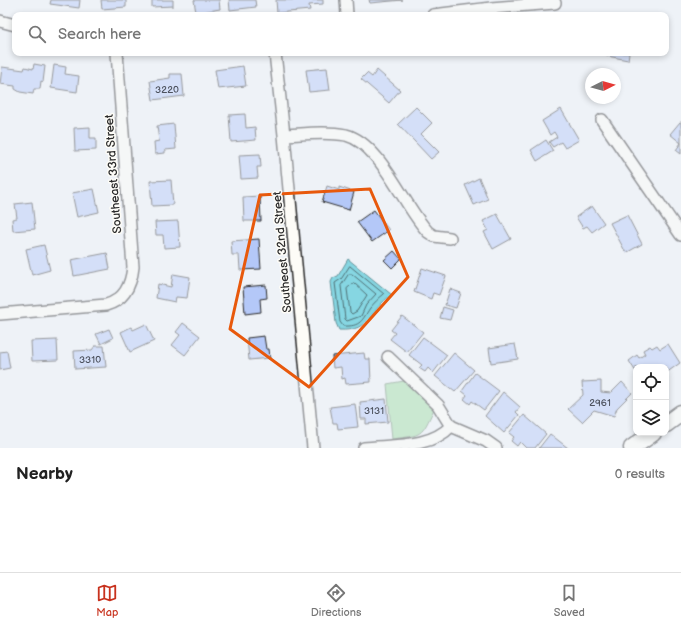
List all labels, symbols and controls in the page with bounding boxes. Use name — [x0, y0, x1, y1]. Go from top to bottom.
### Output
search box — [12, 12, 669, 56]
icon: search — [26, 23, 48, 45]
text: Search here — [58, 25, 141, 44]
north arrow — [585, 68, 621, 104]
house number: 3220 — [155, 84, 179, 96]
street label: Southeast 33rd Street — [102, 114, 125, 234]
street label: Southeast 32nd Street — [270, 190, 295, 313]
house number: 3310 — [79, 354, 101, 366]
map controls — [633, 364, 669, 436]
button: locate — [633, 364, 669, 400]
house number: 2961 — [589, 397, 611, 409]
button: layers — [633, 400, 669, 436]
house number: 3131 — [364, 405, 384, 417]
text: Nearby — [16, 464, 73, 484]
text: 0 results — [615, 466, 665, 482]
tab: Map — [96, 582, 118, 619]
tab: Directions — [311, 582, 361, 619]
tab: Saved — [554, 582, 585, 619]

